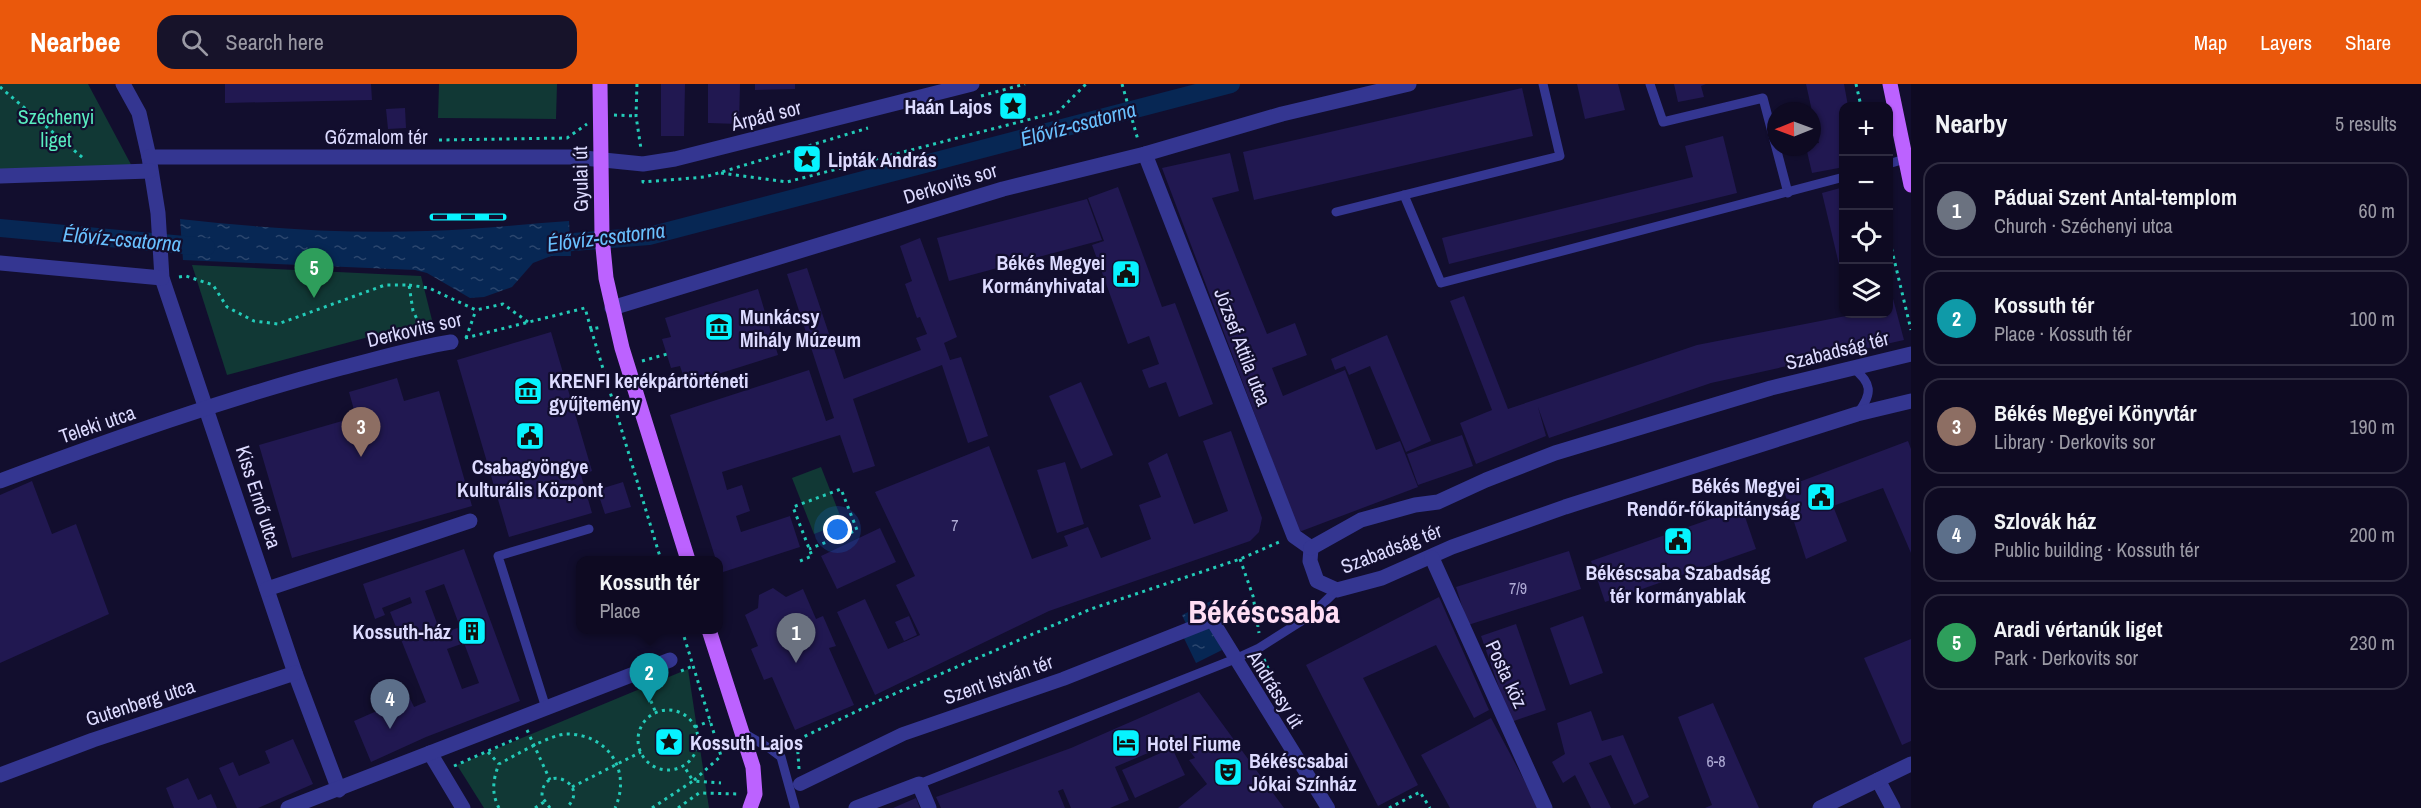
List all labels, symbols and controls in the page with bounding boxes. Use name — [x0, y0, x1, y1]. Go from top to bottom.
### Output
search box — [157, 15, 577, 69]
text: Nearbee — [30, 23, 121, 61]
icon: search — [178, 26, 211, 59]
text: Search here — [226, 27, 324, 57]
text: Map — [2194, 28, 2227, 57]
text: Layers — [2260, 28, 2312, 57]
text: Share — [2345, 28, 2391, 57]
place icon: Haán Lajos — [997, 90, 1029, 122]
street label: Árpád sor — [727, 93, 804, 137]
place label: Haán Lajos — [905, 93, 992, 120]
water label: Élővíz-csatorna — [1017, 95, 1139, 153]
north arrow — [1767, 102, 1821, 156]
map controls — [1839, 102, 1893, 318]
button: + — [1839, 102, 1893, 156]
park label: Széchenyi liget — [18, 103, 94, 153]
text: Nearby — [1935, 106, 2007, 141]
text: 5 results — [2335, 110, 2397, 137]
street label: Gőzmalom tér — [325, 123, 428, 150]
place icon: Lipták András — [791, 143, 823, 175]
street label: Gyulai út — [566, 146, 594, 212]
place label: Lipták András — [828, 146, 937, 173]
street label: Derkovits sor — [900, 156, 1001, 210]
button: − — [1839, 156, 1893, 210]
text: Páduai Szent Antal-templom — [1994, 182, 2237, 212]
text: 1 — [1952, 197, 1961, 224]
text: 60 m — [2359, 197, 2395, 224]
button: locate — [1839, 210, 1893, 264]
text: Church · Széchenyi utca — [1994, 212, 2173, 239]
water label: Élővíz-csatorna — [545, 215, 667, 259]
water label: Élővíz-csatorna — [62, 219, 182, 259]
pin: 5 — [294, 248, 334, 298]
place label: Békés Megyei Kormányhivatal — [982, 249, 1105, 299]
public building icon: Békés Megyei Kormányhivatal — [1110, 258, 1142, 290]
button: layers — [1839, 264, 1893, 318]
street label: József Attila utca — [1208, 284, 1278, 410]
text: Kossuth tér — [1994, 290, 2094, 320]
place label: Munkácsy Mihály Múzeum — [740, 303, 861, 353]
street label: Derkovits sor — [364, 305, 465, 353]
text: 2 — [1952, 305, 1961, 332]
text: 100 m — [2349, 305, 2395, 332]
museum icon: Munkácsy Mihály Múzeum — [703, 311, 735, 343]
text: Place · Kossuth tér — [1994, 320, 2132, 347]
street label: Szabadság tér — [1782, 324, 1892, 376]
place label: KRENFI kerékpártörténeti gyűjtemény — [549, 367, 749, 417]
museum icon: KRENFI kerékpártörténeti gyűjtemény — [512, 375, 544, 407]
street label: Teleki utca — [56, 398, 138, 450]
text: Békés Megyei Könyvtár — [1994, 398, 2197, 428]
pin: 3 — [342, 408, 380, 457]
text: 3 — [1952, 413, 1961, 440]
text: 190 m — [2349, 413, 2395, 440]
public building icon: Csabagyöngye Kulturális Központ — [514, 420, 546, 452]
text: Library · Derkovits sor — [1994, 428, 2155, 455]
street label: Kiss Ernő utca — [230, 442, 288, 552]
place label: Csabagyöngye Kulturális Központ — [457, 453, 603, 503]
place label: Békés Megyei Rendőr-főkapitányság — [1627, 472, 1800, 522]
public building icon: Békés Megyei Rendőr-főkapitányság — [1805, 481, 1837, 513]
text: Szlovák ház — [1994, 506, 2096, 536]
house number: 7 — [951, 514, 959, 536]
your location — [823, 515, 852, 544]
street label: Szabadság tér — [1337, 516, 1446, 580]
text: 4 — [1952, 521, 1961, 548]
text: 200 m — [2349, 521, 2395, 548]
public building icon: Békéscsaba Szabadság tér kormányablak — [1662, 525, 1694, 557]
text: Public building · Kossuth tér — [1994, 536, 2199, 563]
popup — [576, 556, 723, 634]
place label: Békéscsaba Szabadság tér kormányablak — [1585, 559, 1771, 609]
text: Kossuth tér — [599, 567, 700, 597]
house number: 7/9 — [1509, 577, 1527, 599]
district label: Békéscsaba — [1188, 590, 1340, 633]
text: Place — [599, 597, 640, 624]
pin: 1 — [776, 614, 816, 663]
text: Aradi vértanúk liget — [1994, 614, 2162, 644]
building icon: Kossuth-ház — [456, 615, 488, 647]
place label: Kossuth-ház — [353, 618, 451, 645]
text: 5 — [1952, 629, 1961, 656]
text: 230 m — [2349, 629, 2395, 656]
street label: Posta köz — [1480, 636, 1534, 712]
street label: Andrássy út — [1241, 644, 1311, 733]
text: Park · Derkovits sor — [1994, 644, 2138, 671]
street label: Szent István tér — [940, 648, 1057, 710]
pin: 2 — [630, 654, 668, 703]
street label: Gutenberg utca — [82, 672, 198, 732]
pin: 4 — [370, 680, 410, 729]
place icon: Kossuth Lajos — [653, 726, 685, 758]
hotel icon: Hotel Fiume — [1110, 727, 1142, 759]
place label: Kossuth Lajos — [690, 729, 803, 756]
place label: Hotel Fiume — [1147, 730, 1241, 757]
place label: Békéscsabai Jókai Színház — [1249, 747, 1357, 797]
house number: 6-8 — [1707, 750, 1725, 772]
theatre icon: Békéscsabai Jókai Színház — [1212, 756, 1244, 788]

